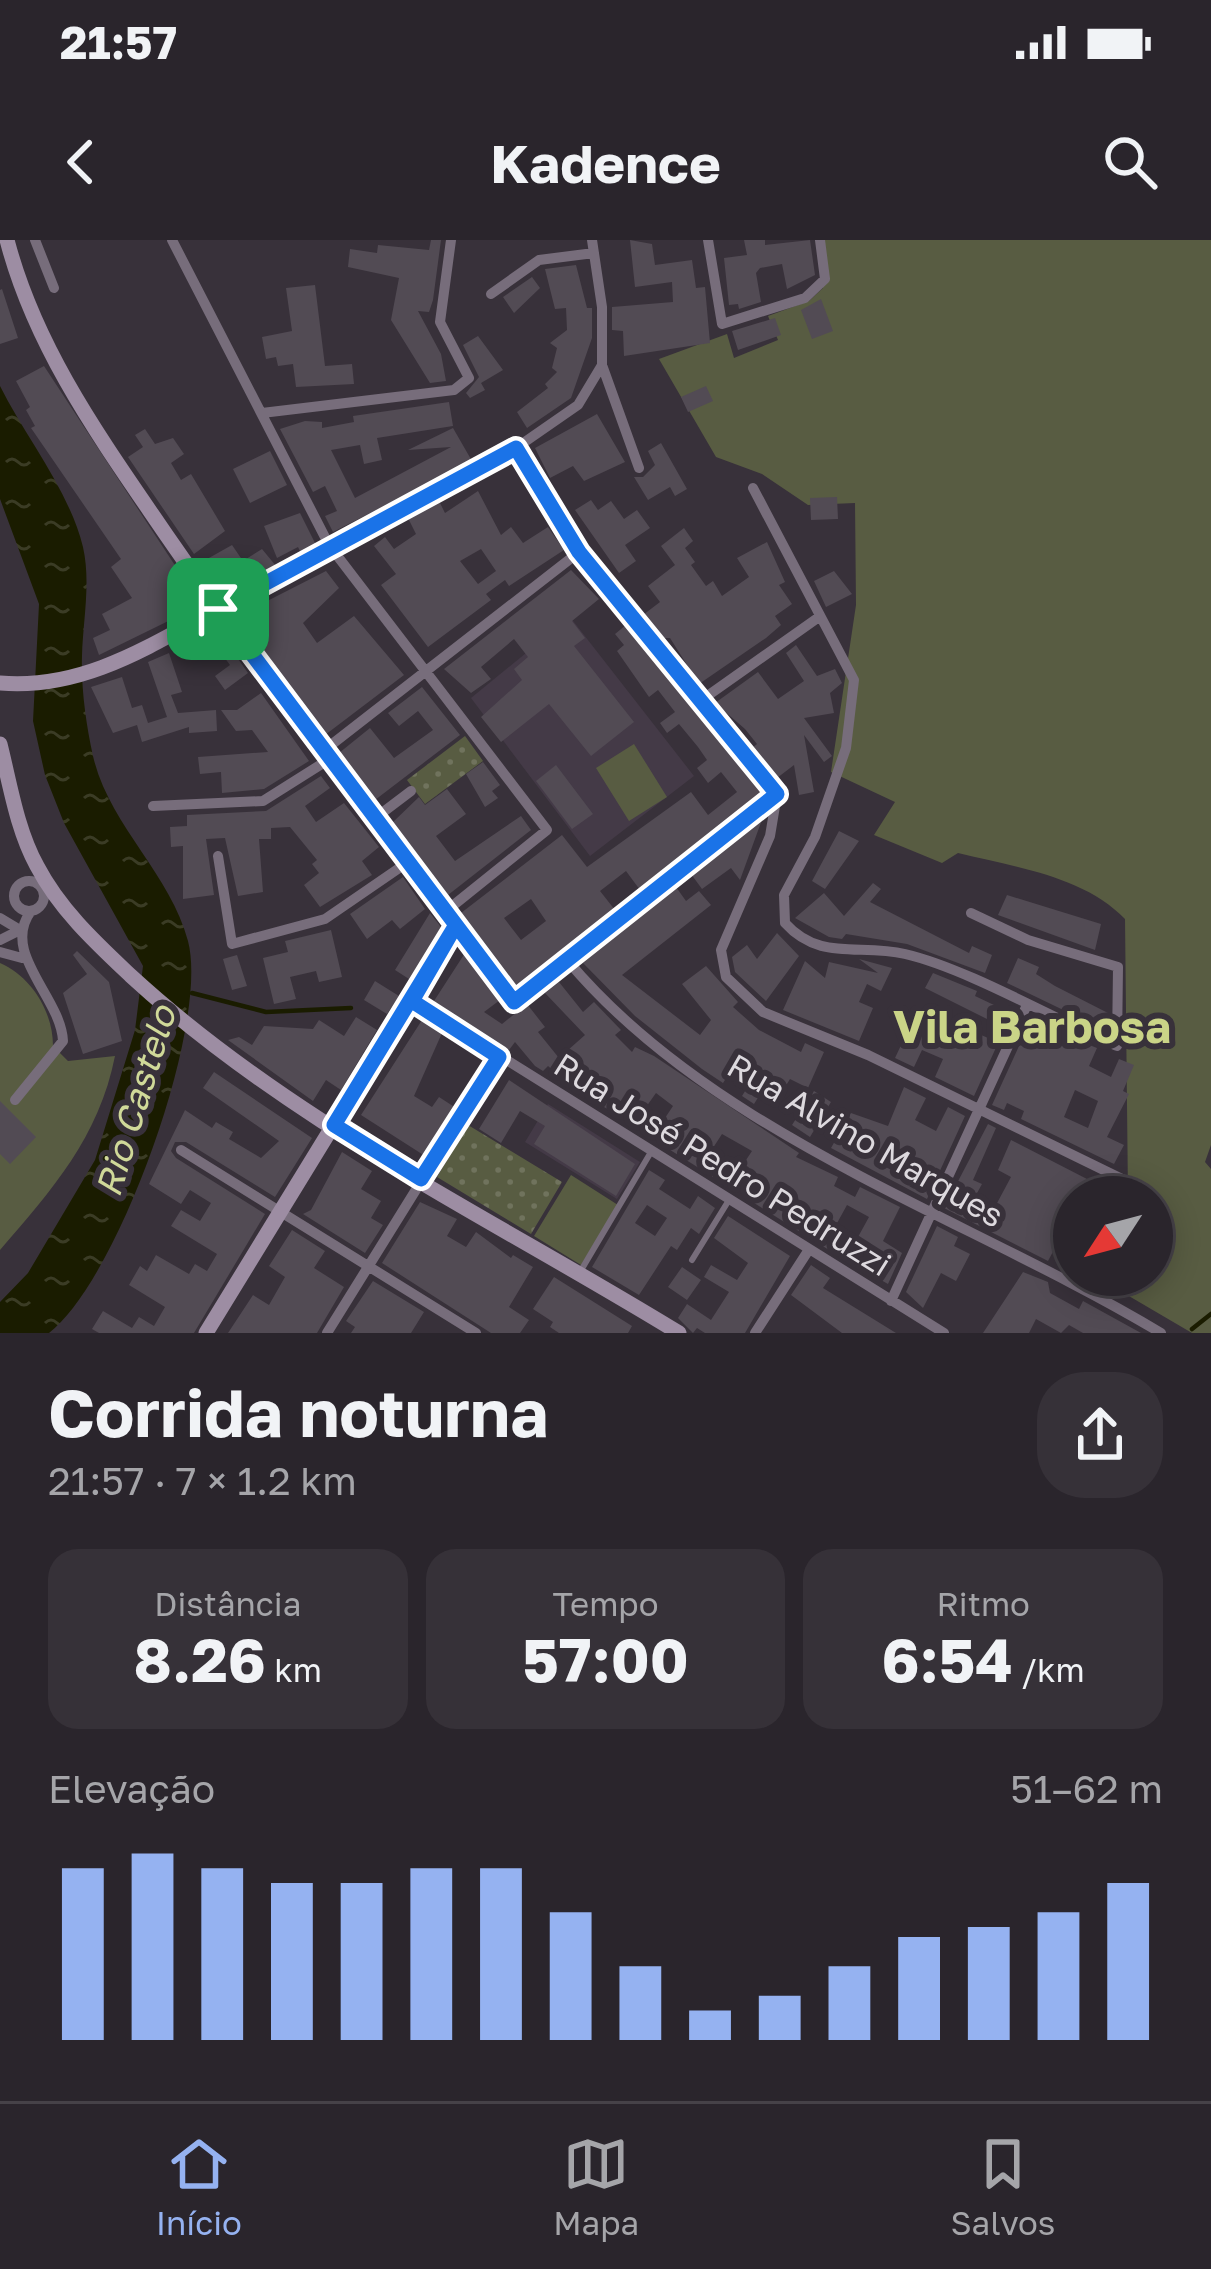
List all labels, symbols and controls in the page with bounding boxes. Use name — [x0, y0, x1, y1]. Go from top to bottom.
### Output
text: 21:57 — [60, 15, 177, 69]
icon: back — [48, 129, 114, 195]
icon: search — [1097, 129, 1163, 195]
text: Kadence — [490, 130, 721, 195]
pin — [167, 558, 269, 660]
icon: arrive — [185, 576, 251, 642]
water label: Rio Castelo — [86, 998, 185, 1201]
district label: Vila Barbosa — [893, 999, 1171, 1053]
street label: Rua José Pedro Pedruzzi — [548, 1044, 898, 1284]
street label: Rua Alvino Marques — [721, 1045, 1011, 1235]
north arrow — [1053, 1176, 1173, 1296]
map controls — [1053, 1176, 1173, 1296]
text: Corrida noturna — [48, 1372, 548, 1452]
button: share — [1037, 1372, 1163, 1498]
text: 21:57 · 7 × 1.2 km — [48, 1457, 357, 1504]
text: Distância — [154, 1584, 301, 1623]
text: Tempo — [553, 1584, 658, 1623]
text: Ritmo — [936, 1584, 1030, 1623]
text: 8.26 — [134, 1623, 266, 1695]
text: 57:00 — [522, 1623, 689, 1695]
text: 6:54 — [881, 1623, 1013, 1695]
text: km — [266, 1650, 322, 1689]
text: /km — [1013, 1650, 1085, 1689]
text: Elevação — [48, 1765, 215, 1812]
text: 51–62 m — [1010, 1765, 1163, 1812]
tab: Início — [156, 2131, 242, 2242]
tab: Mapa — [553, 2131, 639, 2242]
tab: Salvos — [951, 2131, 1055, 2242]

